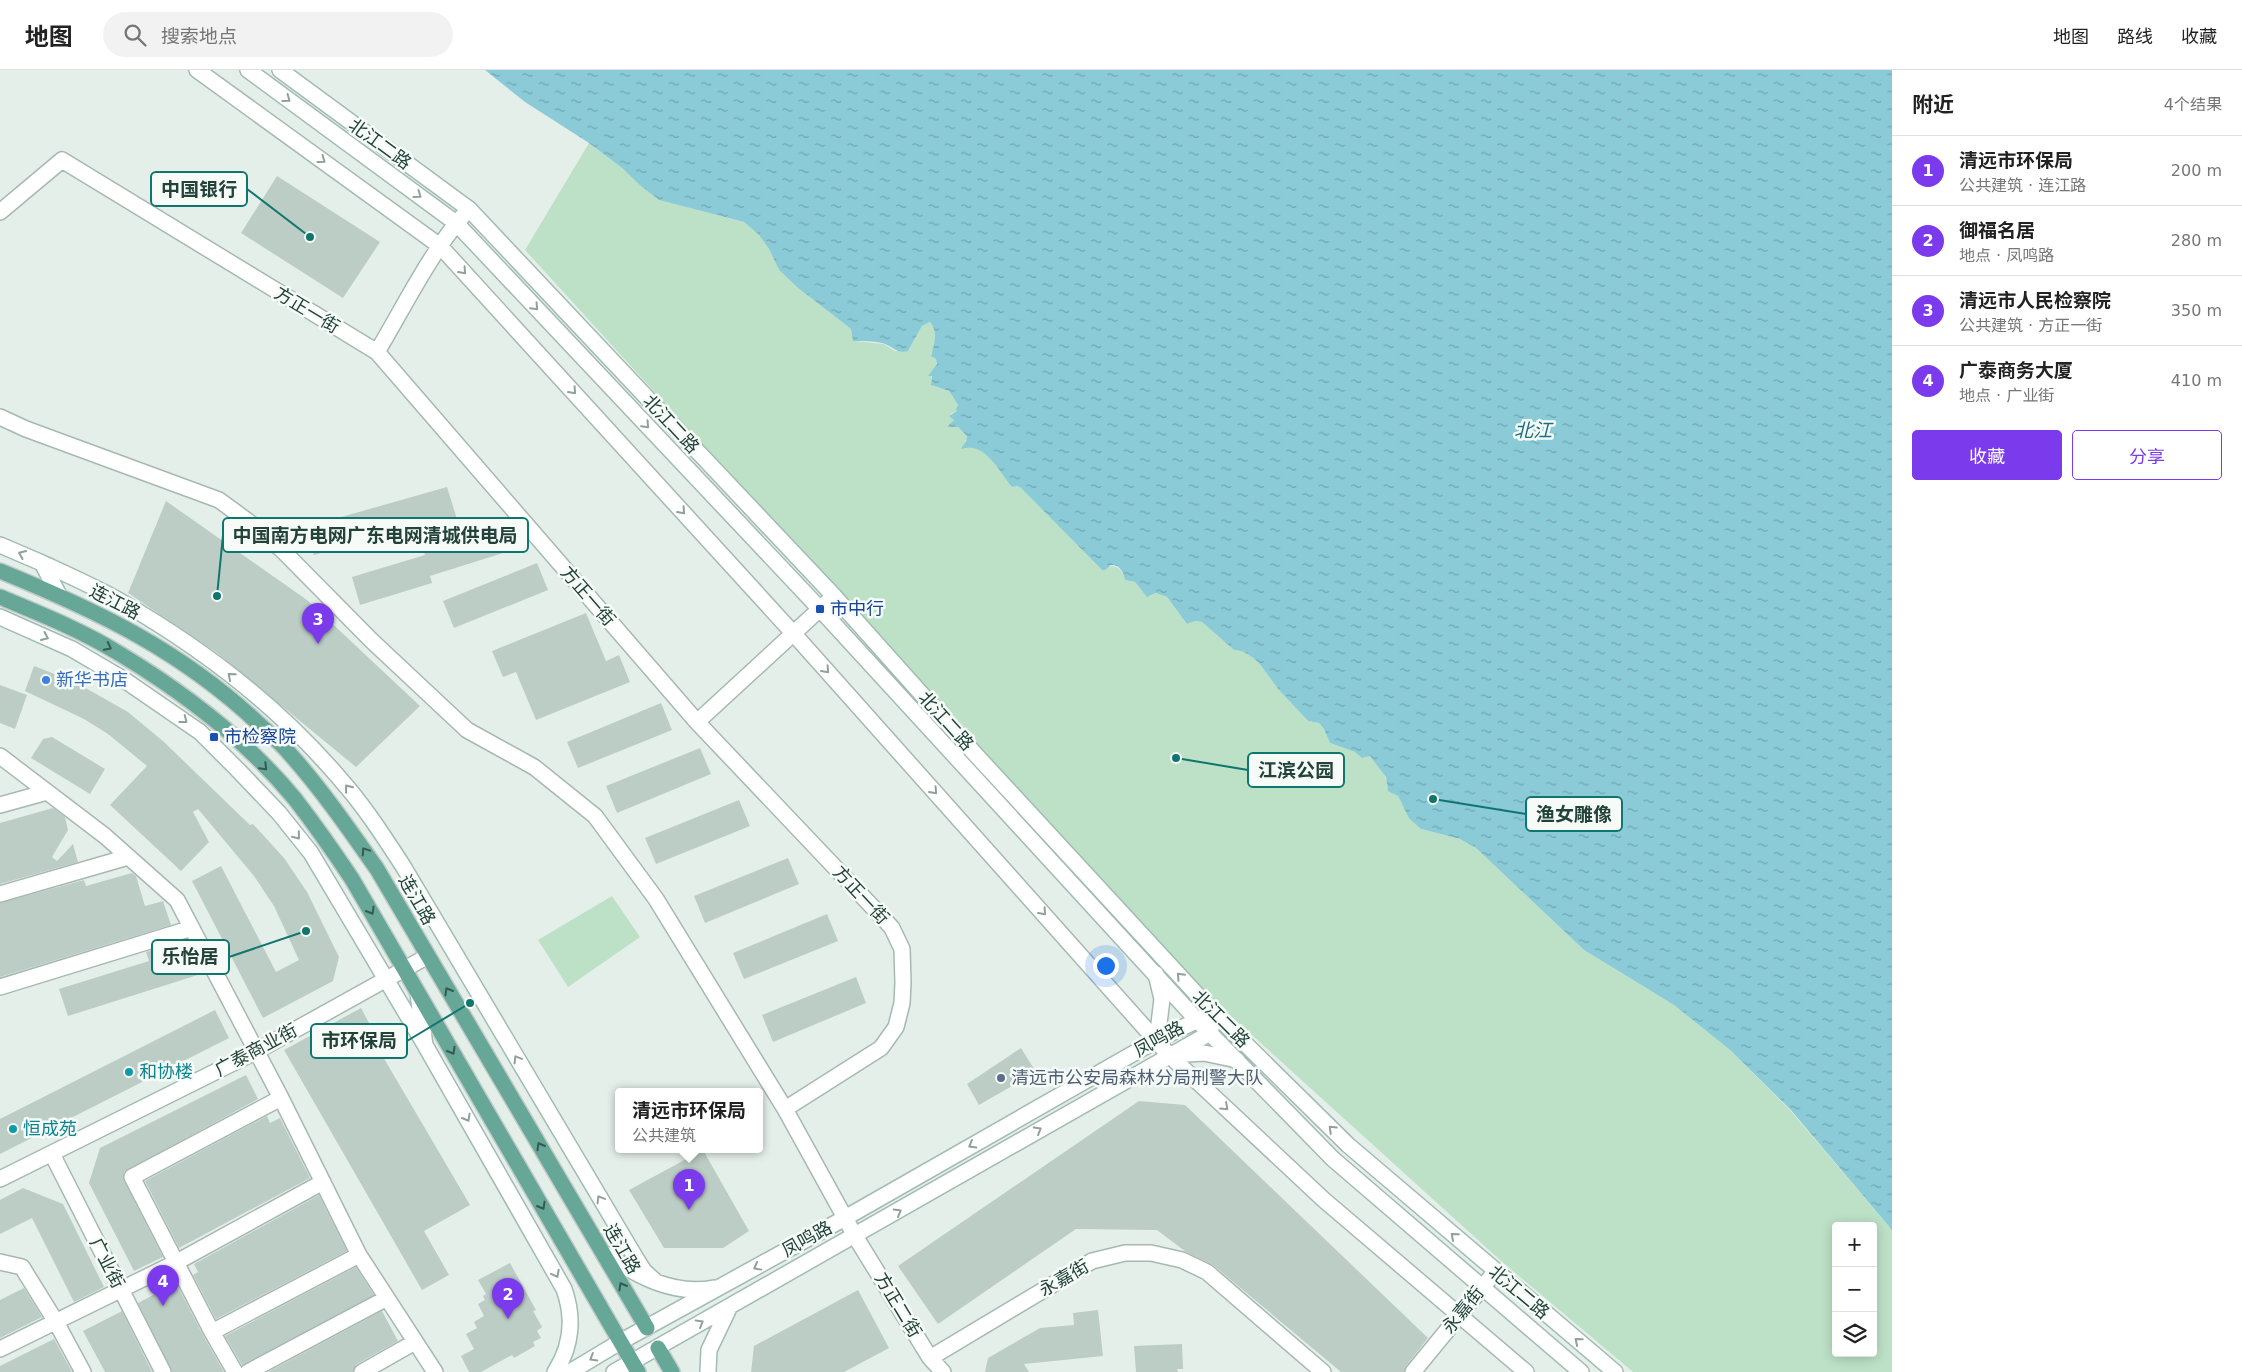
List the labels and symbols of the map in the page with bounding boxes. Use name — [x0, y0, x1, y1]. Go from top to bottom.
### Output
one-way arrow — [281, 93, 291, 102]
street label: 北江二路 — [345, 114, 416, 173]
one-way arrow — [316, 154, 326, 163]
callout: 中国银行 — [151, 172, 247, 206]
text: 中国银行 — [161, 178, 237, 200]
one-way arrow — [412, 189, 422, 198]
one-way arrow — [457, 266, 466, 275]
street label: 方正一街 — [271, 282, 344, 337]
one-way arrow — [529, 301, 538, 310]
one-way arrow — [567, 386, 576, 395]
street label: 北江二路 — [639, 390, 704, 457]
water label: 北江 — [1514, 419, 1554, 441]
one-way arrow — [640, 420, 649, 429]
one-way arrow — [676, 506, 685, 515]
callout: 中国南方电网广东电网清城供电局 — [223, 518, 528, 552]
text: 中国南方电网广东电网清城供电局 — [232, 524, 518, 546]
one-way arrow — [18, 549, 27, 560]
street label: 方正一街 — [557, 562, 620, 630]
street label: 连江路 — [86, 580, 144, 623]
place label: 市中行 — [830, 598, 884, 619]
pin: 3 — [302, 603, 334, 644]
marker: 市中行 — [814, 603, 826, 615]
one-way arrow — [40, 630, 49, 641]
one-way arrow — [102, 641, 111, 651]
one-way arrow — [820, 664, 829, 673]
place label: 新华书店 — [56, 669, 128, 690]
one-way arrow — [228, 673, 237, 681]
marker: 新华书店 — [40, 674, 52, 686]
street label: 北江二路 — [914, 687, 978, 754]
one-way arrow — [178, 714, 188, 723]
place label: 市检察院 — [224, 726, 296, 747]
marker: 市检察院 — [208, 731, 220, 743]
callout: 江滨公园 — [1248, 753, 1344, 787]
text: 江滨公园 — [1258, 759, 1334, 781]
one-way arrow — [258, 761, 267, 770]
one-way arrow — [345, 784, 354, 794]
one-way arrow — [929, 785, 938, 794]
callout: 渔女雕像 — [1526, 797, 1622, 831]
text: 渔女雕像 — [1536, 803, 1612, 825]
one-way arrow — [292, 830, 300, 839]
one-way arrow — [362, 848, 371, 857]
street label: 方正一街 — [829, 861, 894, 928]
street label: 连江路 — [395, 871, 440, 928]
one-way arrow — [364, 906, 374, 915]
one-way arrow — [1037, 906, 1046, 915]
callout: 乐怡居 — [152, 940, 229, 974]
text: 乐怡居 — [161, 945, 219, 967]
your location — [1093, 953, 1119, 979]
one-way arrow — [1177, 973, 1186, 982]
street label: 北江二路 — [1188, 986, 1254, 1052]
one-way arrow — [445, 987, 455, 996]
street label: 凤鸣路 — [1130, 1016, 1187, 1061]
street label: 广泰商业街 — [211, 1019, 300, 1080]
callout: 市环保局 — [311, 1024, 407, 1058]
text: 市环保局 — [321, 1029, 397, 1051]
one-way arrow — [445, 1045, 455, 1054]
one-way arrow — [513, 1056, 523, 1065]
place label: 和协楼 — [139, 1061, 193, 1082]
marker: 和协楼 — [123, 1066, 135, 1078]
place label: 清远市公安局森林分局刑警大队 — [1011, 1067, 1263, 1088]
marker: 清远市公安局森林分局刑警大队 — [995, 1072, 1007, 1084]
one-way arrow — [1220, 1101, 1229, 1110]
one-way arrow — [461, 1113, 471, 1122]
place label: 恒成苑 — [23, 1118, 77, 1139]
marker: 恒成苑 — [7, 1123, 19, 1135]
one-way arrow — [1328, 1125, 1337, 1134]
one-way arrow — [1033, 1127, 1042, 1137]
one-way arrow — [969, 1139, 978, 1149]
one-way arrow — [536, 1142, 546, 1151]
pin: 1 — [673, 1169, 705, 1210]
one-way arrow — [597, 1195, 607, 1204]
one-way arrow — [536, 1201, 546, 1210]
one-way arrow — [892, 1208, 901, 1218]
street label: 凤鸣路 — [778, 1216, 835, 1261]
street label: 连江路 — [600, 1220, 645, 1277]
one-way arrow — [1450, 1233, 1459, 1242]
street label: 广业街 — [86, 1234, 129, 1292]
street label: 永嘉街 — [1035, 1255, 1092, 1300]
street label: 北江二路 — [1485, 1260, 1554, 1323]
one-way arrow — [753, 1261, 762, 1271]
pin: 4 — [147, 1265, 179, 1306]
street label: 方正二街 — [871, 1268, 926, 1341]
one-way arrow — [550, 1269, 560, 1278]
pin: 2 — [492, 1278, 524, 1319]
one-way arrow — [619, 1282, 629, 1291]
street label: 永嘉街 — [1437, 1282, 1488, 1337]
one-way arrow — [695, 1320, 704, 1330]
one-way arrow — [1574, 1337, 1583, 1346]
one-way arrow — [590, 1352, 599, 1362]

